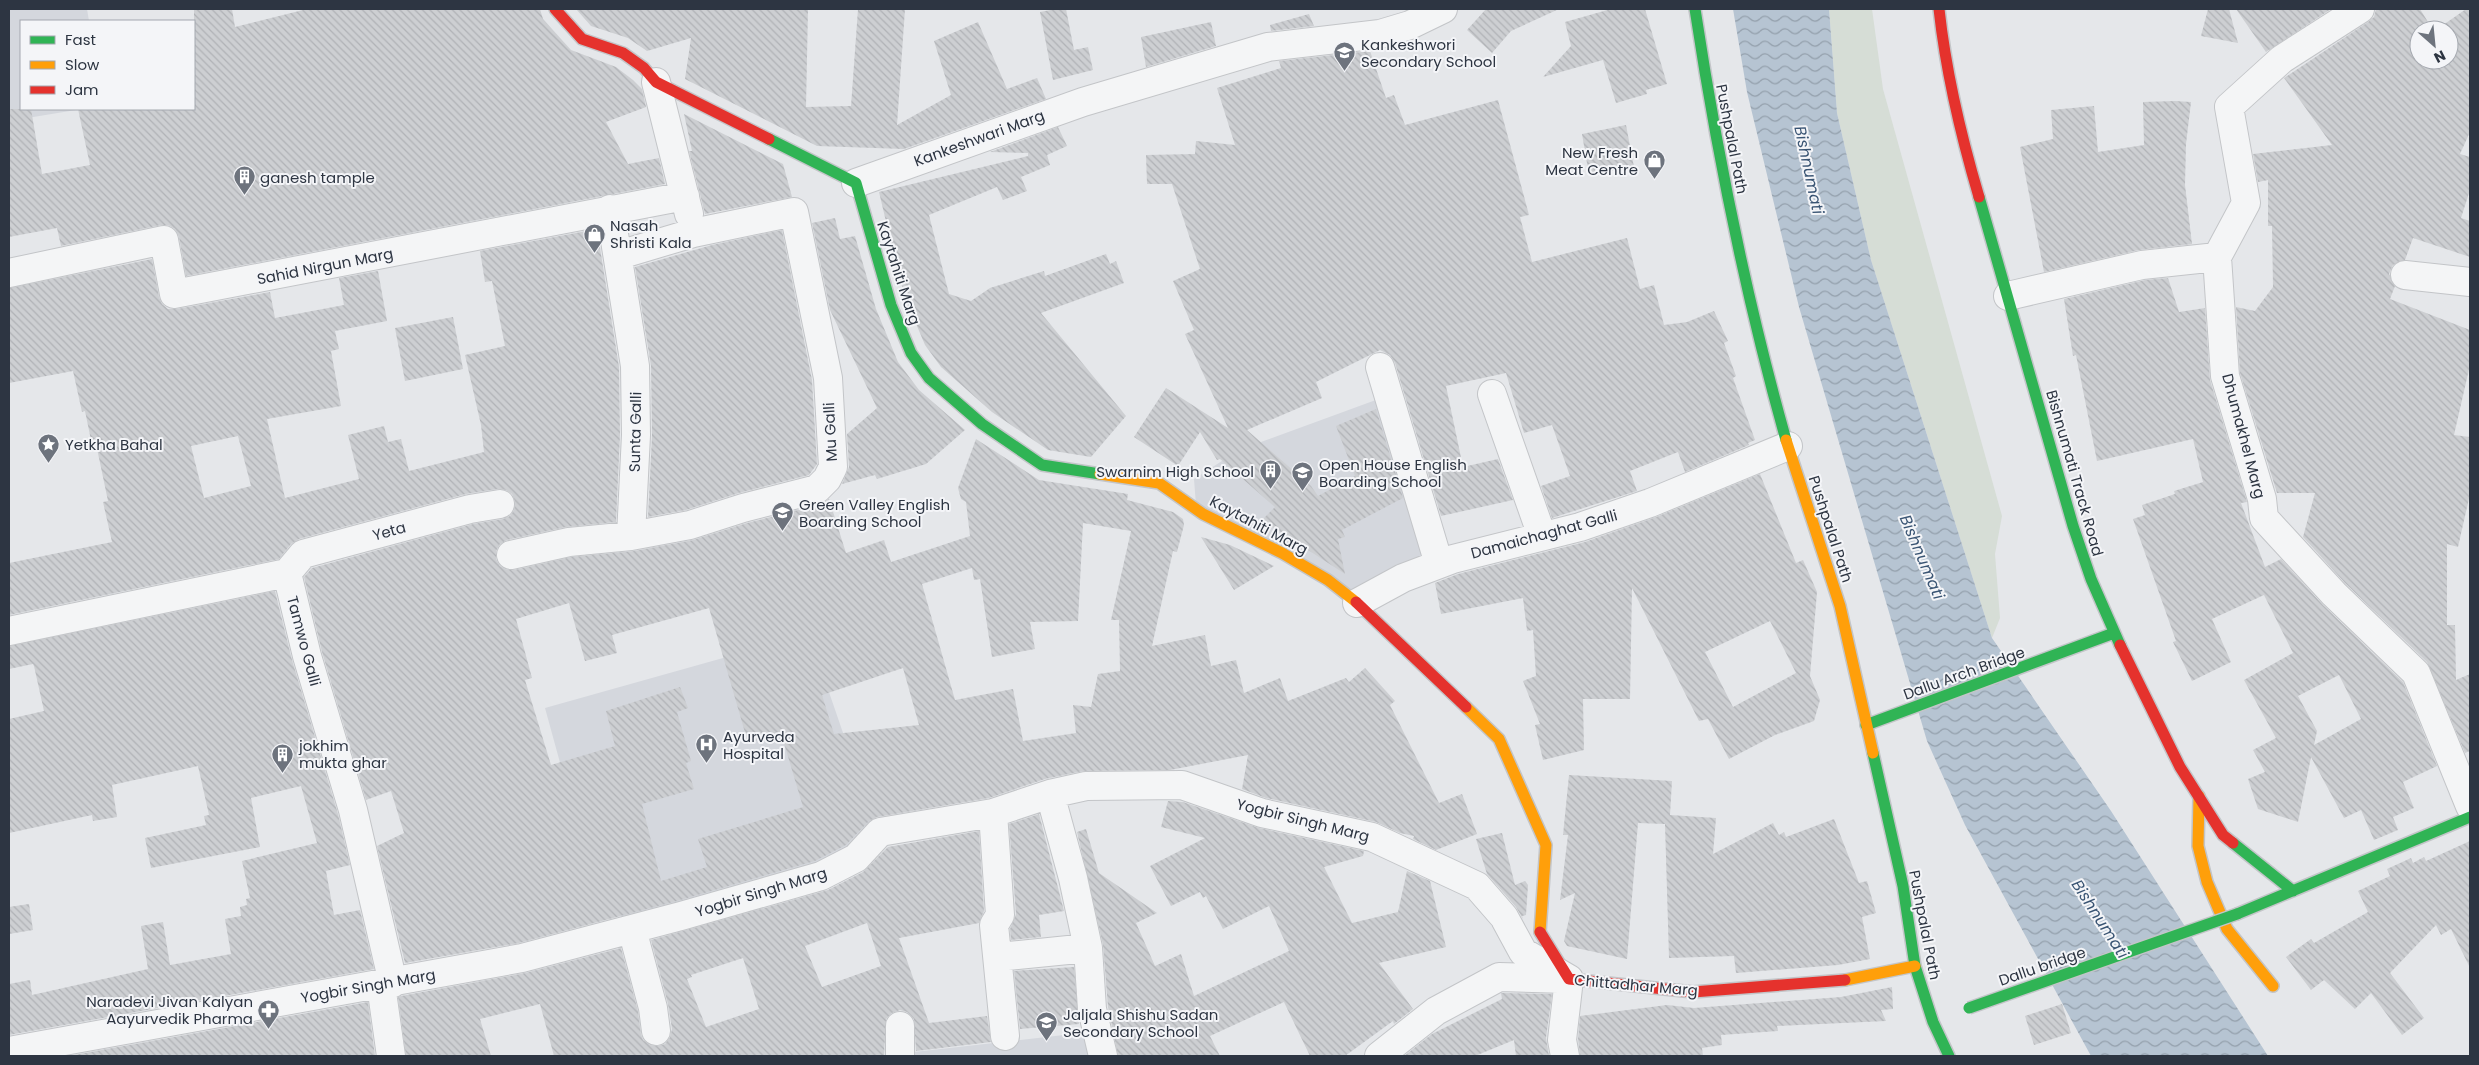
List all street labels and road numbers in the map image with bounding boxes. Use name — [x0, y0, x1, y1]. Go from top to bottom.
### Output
street label: Pushpalal Path — [1711, 82, 1753, 196]
street label: Kankeshwari Marg — [911, 105, 1047, 171]
street label: Kaytahiti Marg — [872, 218, 926, 328]
street label: Sahid Nirgun Marg — [255, 242, 395, 290]
street label: Dhumakhel Marg — [2217, 371, 2271, 501]
street label: Bishnumati Track Road — [2041, 387, 2109, 559]
street label: Sunta Galli — [624, 392, 646, 472]
street label: Mu Galli — [818, 402, 842, 462]
street label: Pushpalal Path — [1804, 473, 1858, 585]
street label: Kaytahiti Marg — [1206, 490, 1312, 560]
street label: Damaichaghat Galli — [1468, 504, 1620, 564]
street label: Yeta — [370, 517, 408, 545]
street label: Tamwo Galli — [282, 594, 326, 688]
street label: Dallu Arch Bridge — [1900, 641, 2028, 705]
street label: Yogbir Singh Marg — [1234, 793, 1372, 847]
street label: Yogbir Singh Marg — [693, 862, 829, 922]
street label: Pushpalal Path — [1904, 868, 1946, 982]
street label: Dallu bridge — [1996, 941, 2088, 991]
street label: Yogbir Singh Marg — [299, 964, 437, 1008]
street label: Chittadhar Marg — [1573, 969, 1699, 1001]

